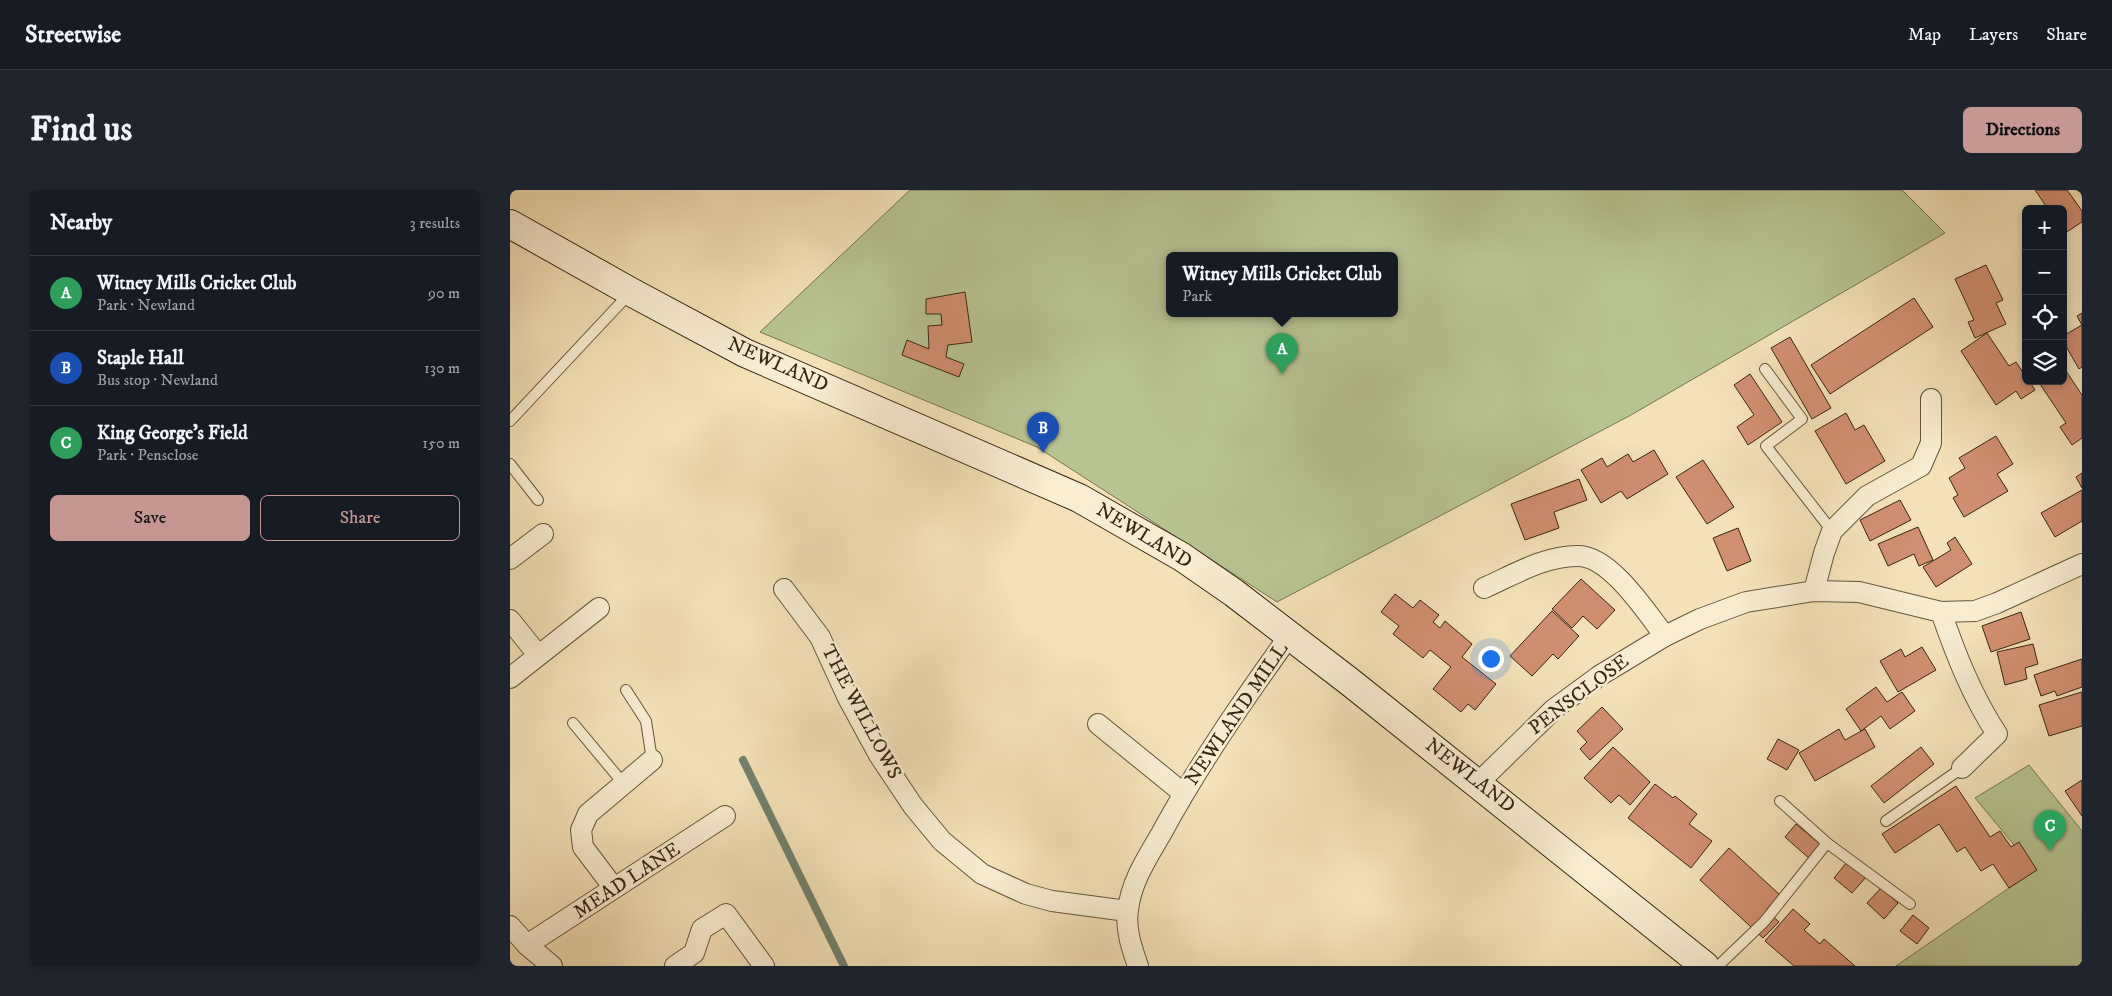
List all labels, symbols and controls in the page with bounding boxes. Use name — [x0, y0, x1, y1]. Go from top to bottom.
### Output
text: Streetwise — [25, 20, 121, 50]
text: Map — [1908, 24, 1941, 46]
text: Layers — [1969, 24, 2018, 46]
text: Share — [2046, 24, 2087, 46]
button: Directions — [1963, 107, 2082, 153]
text: Find us — [30, 108, 132, 152]
map controls — [2022, 205, 2067, 385]
button: + — [2022, 205, 2067, 250]
text: Nearby — [50, 210, 112, 236]
text: 3 results — [410, 213, 460, 233]
button: − — [2022, 250, 2067, 295]
popup — [1166, 252, 1398, 317]
text: Witney Mills Cricket Club — [1182, 263, 1382, 286]
text: Witney Mills Cricket Club — [97, 272, 297, 295]
text: A — [61, 283, 71, 303]
text: 90 m — [428, 283, 460, 303]
text: Park — [1182, 286, 1212, 306]
text: Park · Newland — [97, 295, 195, 315]
button: locate — [2022, 295, 2067, 340]
street label: NEWLAND — [724, 332, 832, 398]
pin: A — [1266, 333, 1298, 374]
button: layers — [2022, 340, 2067, 385]
text: Staple Hall — [97, 347, 184, 370]
text: B — [61, 358, 71, 378]
text: 130 m — [424, 358, 460, 378]
text: Bus stop · Newland — [97, 370, 218, 390]
pin: B — [1027, 412, 1059, 453]
text: King George's Field — [97, 422, 248, 445]
text: C — [61, 433, 71, 453]
text: 150 m — [422, 433, 460, 453]
text: Park · Pensclose — [97, 445, 198, 465]
button: Save — [50, 495, 250, 541]
button: Share — [260, 495, 460, 541]
street label: NEWLAND — [1091, 498, 1197, 574]
street label: NEWLAND MILL — [1180, 637, 1294, 790]
street label: THE WILLOWS — [815, 641, 907, 783]
your location — [1478, 646, 1504, 672]
street label: PENSCLOSE — [1524, 649, 1634, 741]
street label: NEWLAND — [1420, 733, 1520, 819]
pin: C — [2034, 810, 2066, 851]
street label: MEAD LANE — [569, 837, 685, 925]

